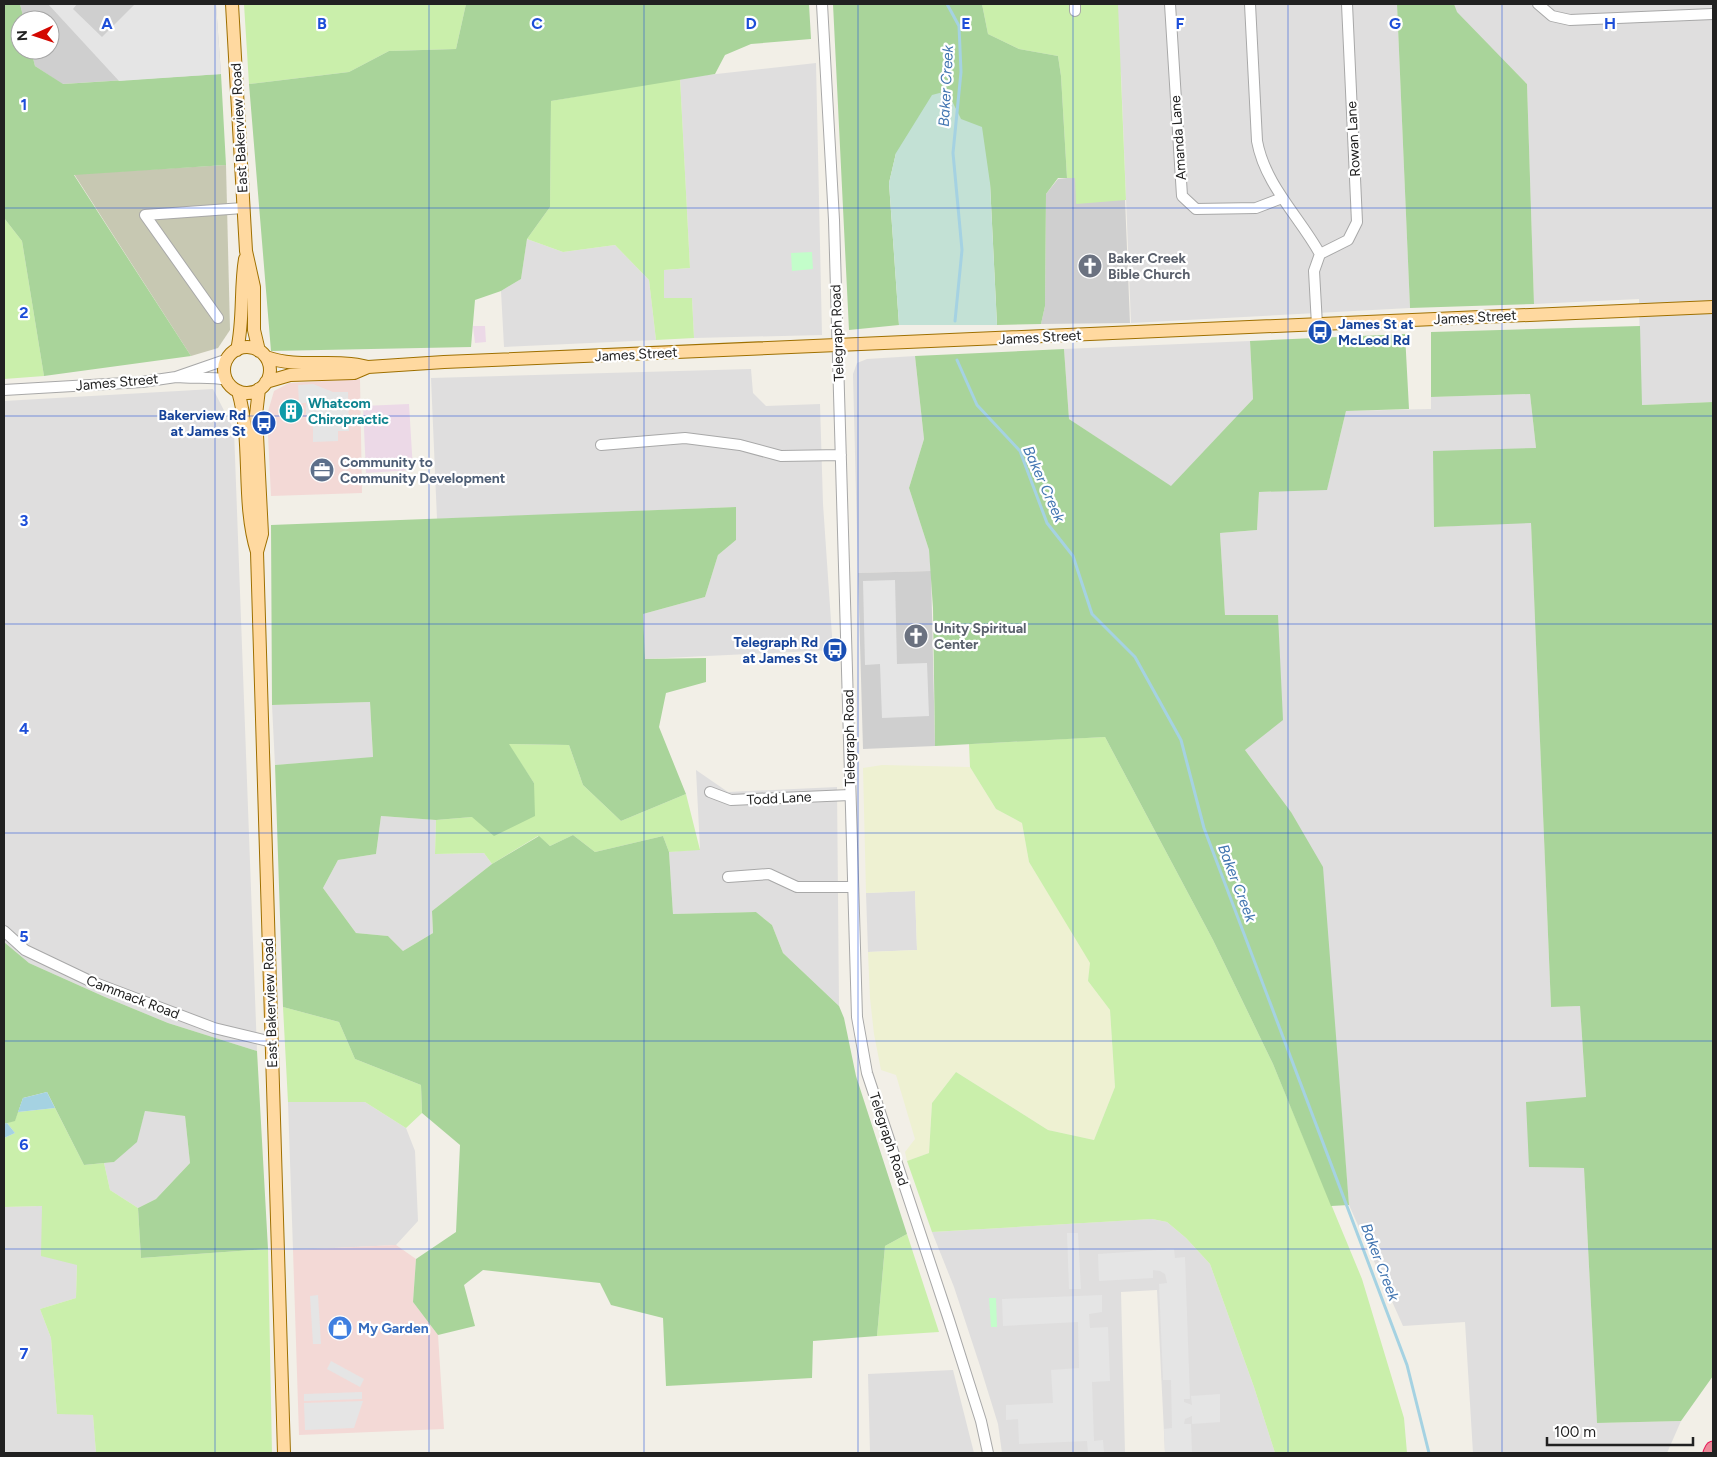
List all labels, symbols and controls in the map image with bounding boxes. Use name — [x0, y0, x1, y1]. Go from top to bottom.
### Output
north arrow — [10, 10, 60, 60]
text: A — [101, 14, 113, 33]
text: B — [317, 14, 327, 33]
text: C — [531, 14, 543, 33]
text: D — [745, 14, 757, 33]
text: E — [961, 14, 971, 33]
text: F — [1176, 14, 1185, 33]
text: G — [1389, 14, 1401, 33]
text: H — [1604, 14, 1616, 33]
text: N — [14, 30, 31, 42]
water label: Baker Creek — [935, 44, 957, 127]
street label: East Bakerview Road — [228, 63, 251, 193]
text: 1 — [21, 95, 27, 114]
street label: Amanda Lane — [1167, 95, 1190, 181]
street label: Rowan Lane — [1343, 100, 1364, 177]
place label: Baker Creek Bible Church — [1108, 250, 1190, 283]
church icon: Baker Creek Bible Church — [1077, 253, 1103, 279]
street label: Telegraph Road — [827, 284, 848, 382]
text: 2 — [19, 303, 29, 322]
street label: James Street — [1433, 307, 1517, 328]
place label: James St at McLeod Rd — [1338, 316, 1414, 349]
bus stop icon: James St at McLeod Rd — [1307, 319, 1333, 345]
street label: James Street — [998, 327, 1082, 348]
street label: James Street — [594, 344, 678, 365]
street label: James Street — [75, 370, 159, 395]
place label: Whatcom Chiropractic — [308, 395, 389, 428]
building icon: Whatcom Chiropractic — [278, 398, 304, 424]
place label: Bakerview Rd at James St — [158, 407, 246, 440]
bus stop icon: Bakerview Rd at James St — [251, 410, 277, 436]
water label: Baker Creek — [1019, 443, 1069, 526]
place label: Community to Community Development — [340, 454, 506, 487]
office icon: Community to Community Development — [309, 457, 335, 483]
text: 3 — [20, 511, 29, 530]
place label: Unity Spiritual Center — [934, 620, 1027, 653]
church icon: Unity Spiritual Center — [903, 623, 929, 649]
place label: Telegraph Rd at James St — [734, 634, 818, 667]
bus stop icon: Telegraph Rd at James St — [822, 637, 848, 663]
street label: Telegraph Road — [840, 689, 859, 787]
text: 4 — [19, 719, 29, 738]
street label: Todd Lane — [746, 788, 812, 809]
water label: Baker Creek — [1214, 842, 1260, 925]
text: 5 — [19, 927, 29, 946]
street label: East Bakerview Road — [260, 938, 281, 1068]
street label: Cammack Road — [84, 972, 182, 1023]
street label: Telegraph Road — [865, 1090, 912, 1188]
text: 6 — [19, 1135, 29, 1154]
water label: Baker Creek — [1357, 1221, 1403, 1304]
shop icon: My Garden — [327, 1315, 353, 1341]
place label: My Garden — [358, 1320, 429, 1337]
text: 7 — [20, 1344, 29, 1363]
scale bar — [1547, 1414, 1693, 1446]
text: 100 m — [1554, 1423, 1596, 1441]

